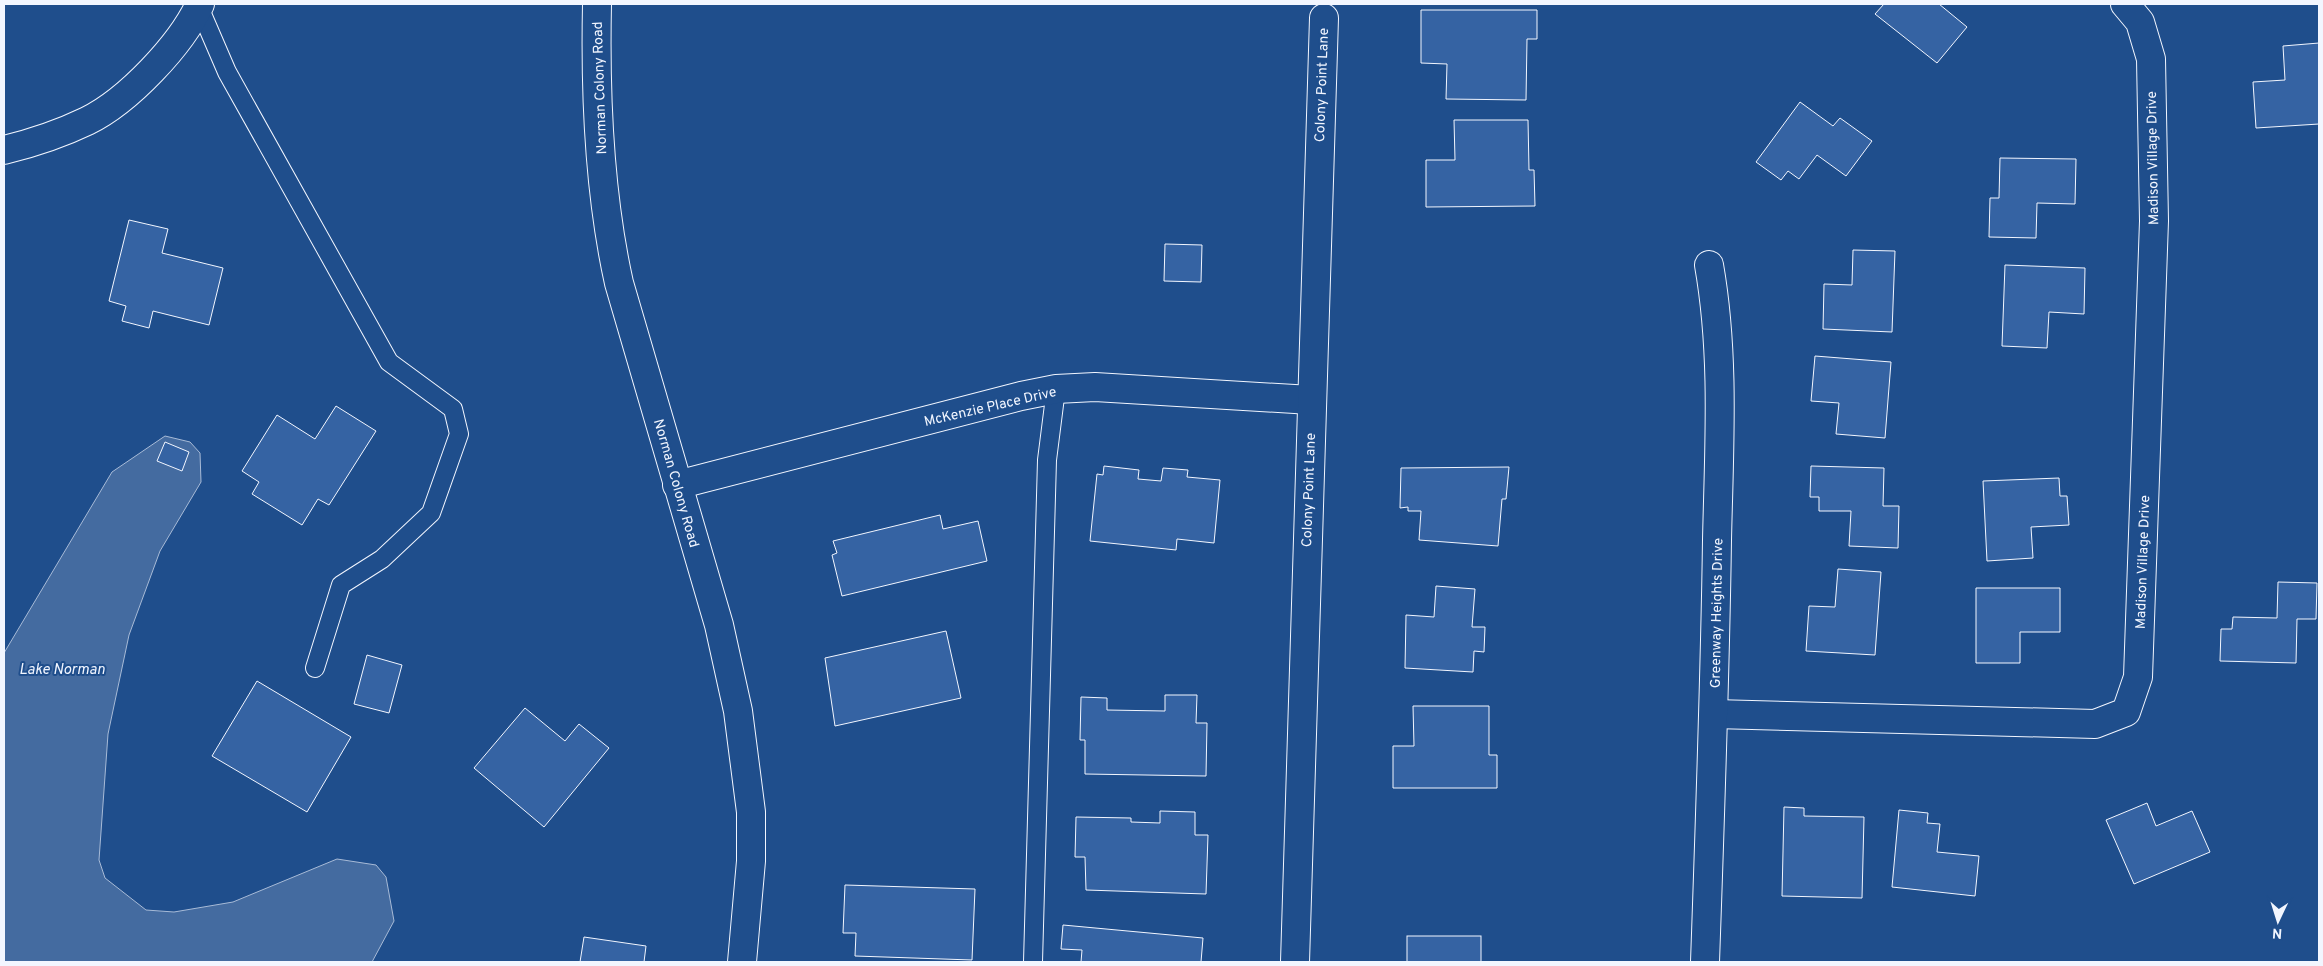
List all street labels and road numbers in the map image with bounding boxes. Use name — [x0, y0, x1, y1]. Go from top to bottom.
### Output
street label: Norman Colony Road — [590, 21, 611, 155]
street label: Colony Point Lane — [1312, 28, 1333, 143]
street label: Madison Village Drive — [2144, 91, 2163, 225]
street label: McKenzie Place Drive — [922, 384, 1058, 431]
street label: Norman Colony Road — [649, 417, 702, 550]
street label: Colony Point Lane — [1299, 433, 1320, 548]
street label: Madison Village Drive — [2133, 495, 2154, 629]
street label: Greenway Heights Drive — [1708, 538, 1727, 688]

